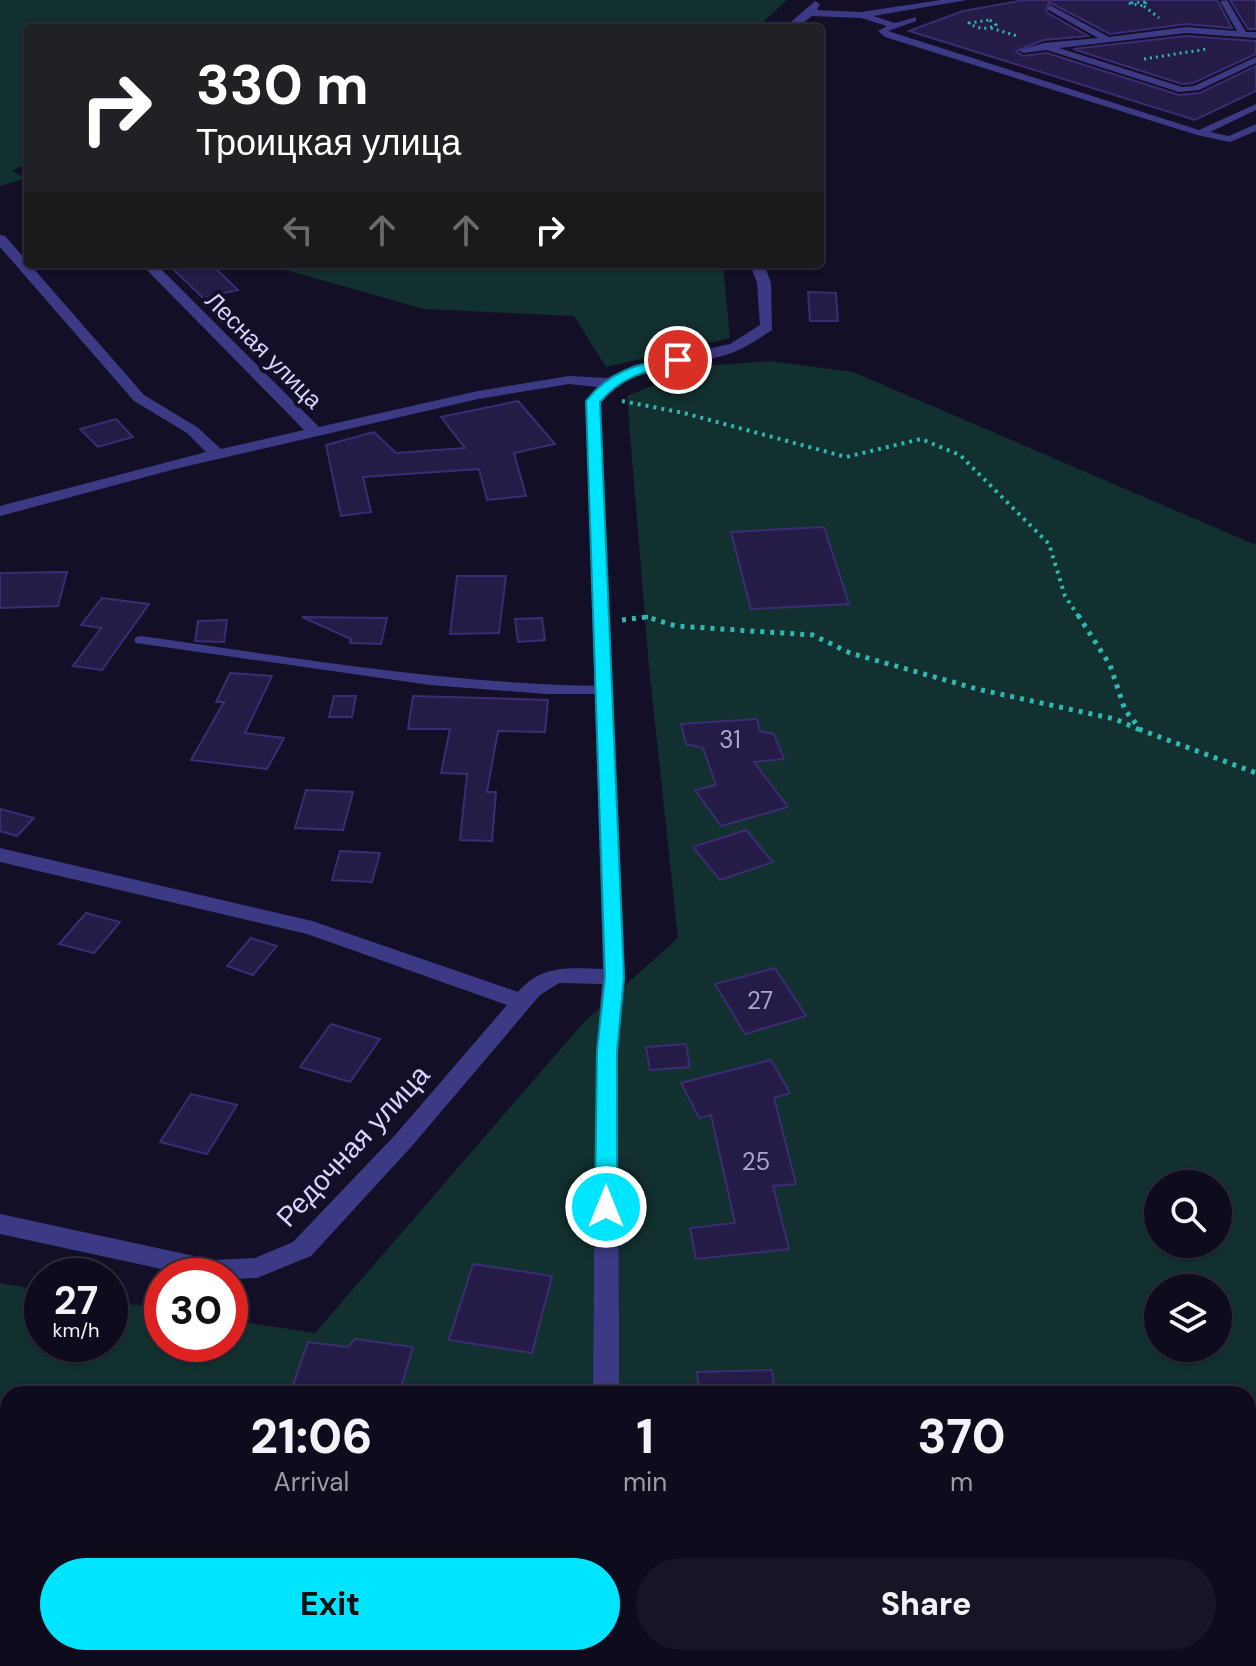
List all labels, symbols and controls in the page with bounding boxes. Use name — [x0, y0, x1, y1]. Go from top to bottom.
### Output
text: 330 m — [196, 48, 369, 121]
icon: right — [64, 56, 168, 160]
text: Троицкая улица — [196, 119, 461, 166]
icon: left — [276, 208, 320, 252]
icon: ahead — [360, 208, 404, 252]
icon: ahead — [444, 208, 488, 252]
icon: right — [528, 208, 572, 252]
street label: Лесная улица — [199, 285, 330, 416]
pin — [644, 326, 712, 394]
icon: arrive — [656, 338, 700, 382]
house number: 31 — [719, 724, 741, 755]
house number: 27 — [747, 985, 773, 1016]
street label: Редочная улица — [268, 1057, 438, 1235]
house number: 25 — [742, 1146, 770, 1177]
position arrow — [564, 1165, 648, 1249]
map controls — [1144, 1170, 1232, 1362]
button: search — [1144, 1170, 1232, 1258]
speed limit sign: 30 — [144, 1258, 248, 1362]
text: 27 — [54, 1274, 98, 1326]
button: layers — [1144, 1274, 1232, 1362]
text: km/h — [52, 1317, 100, 1343]
text: 21:06 — [250, 1405, 373, 1468]
text: 1 — [636, 1405, 654, 1468]
text: 370 — [918, 1405, 1006, 1468]
text: Arrival — [274, 1465, 349, 1499]
text: min — [623, 1465, 667, 1499]
text: m — [950, 1465, 973, 1499]
button: Exit — [40, 1558, 620, 1650]
button: Share — [636, 1558, 1216, 1650]

